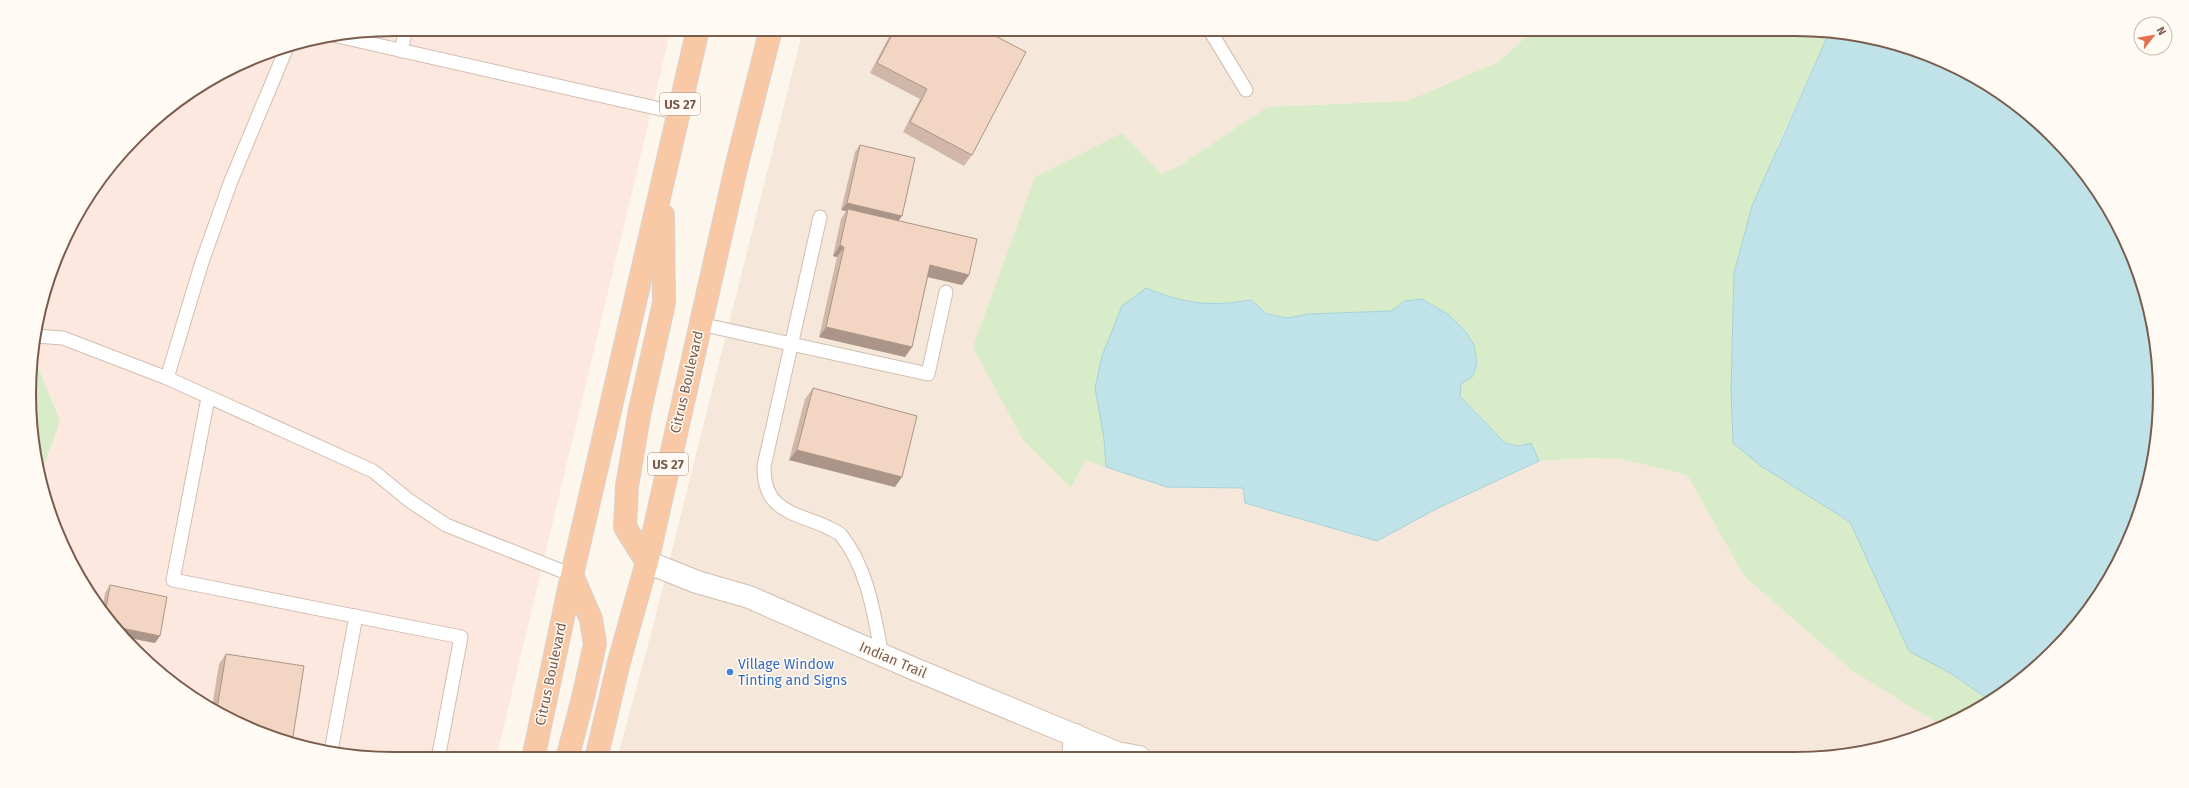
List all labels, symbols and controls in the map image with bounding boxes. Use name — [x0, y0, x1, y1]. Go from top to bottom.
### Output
north arrow — [2133, 16, 2173, 56]
text: N — [2154, 25, 2169, 38]
road number: US 27 — [660, 93, 700, 115]
street label: Citrus Boulevard — [667, 329, 707, 435]
road number: US 27 — [648, 453, 688, 475]
street label: Citrus Boulevard — [532, 621, 570, 727]
street label: Indian Trail — [857, 638, 929, 682]
place label: Village Window Tinting and Signs — [738, 656, 848, 689]
marker: Village Window Tinting and Signs — [725, 667, 735, 677]

